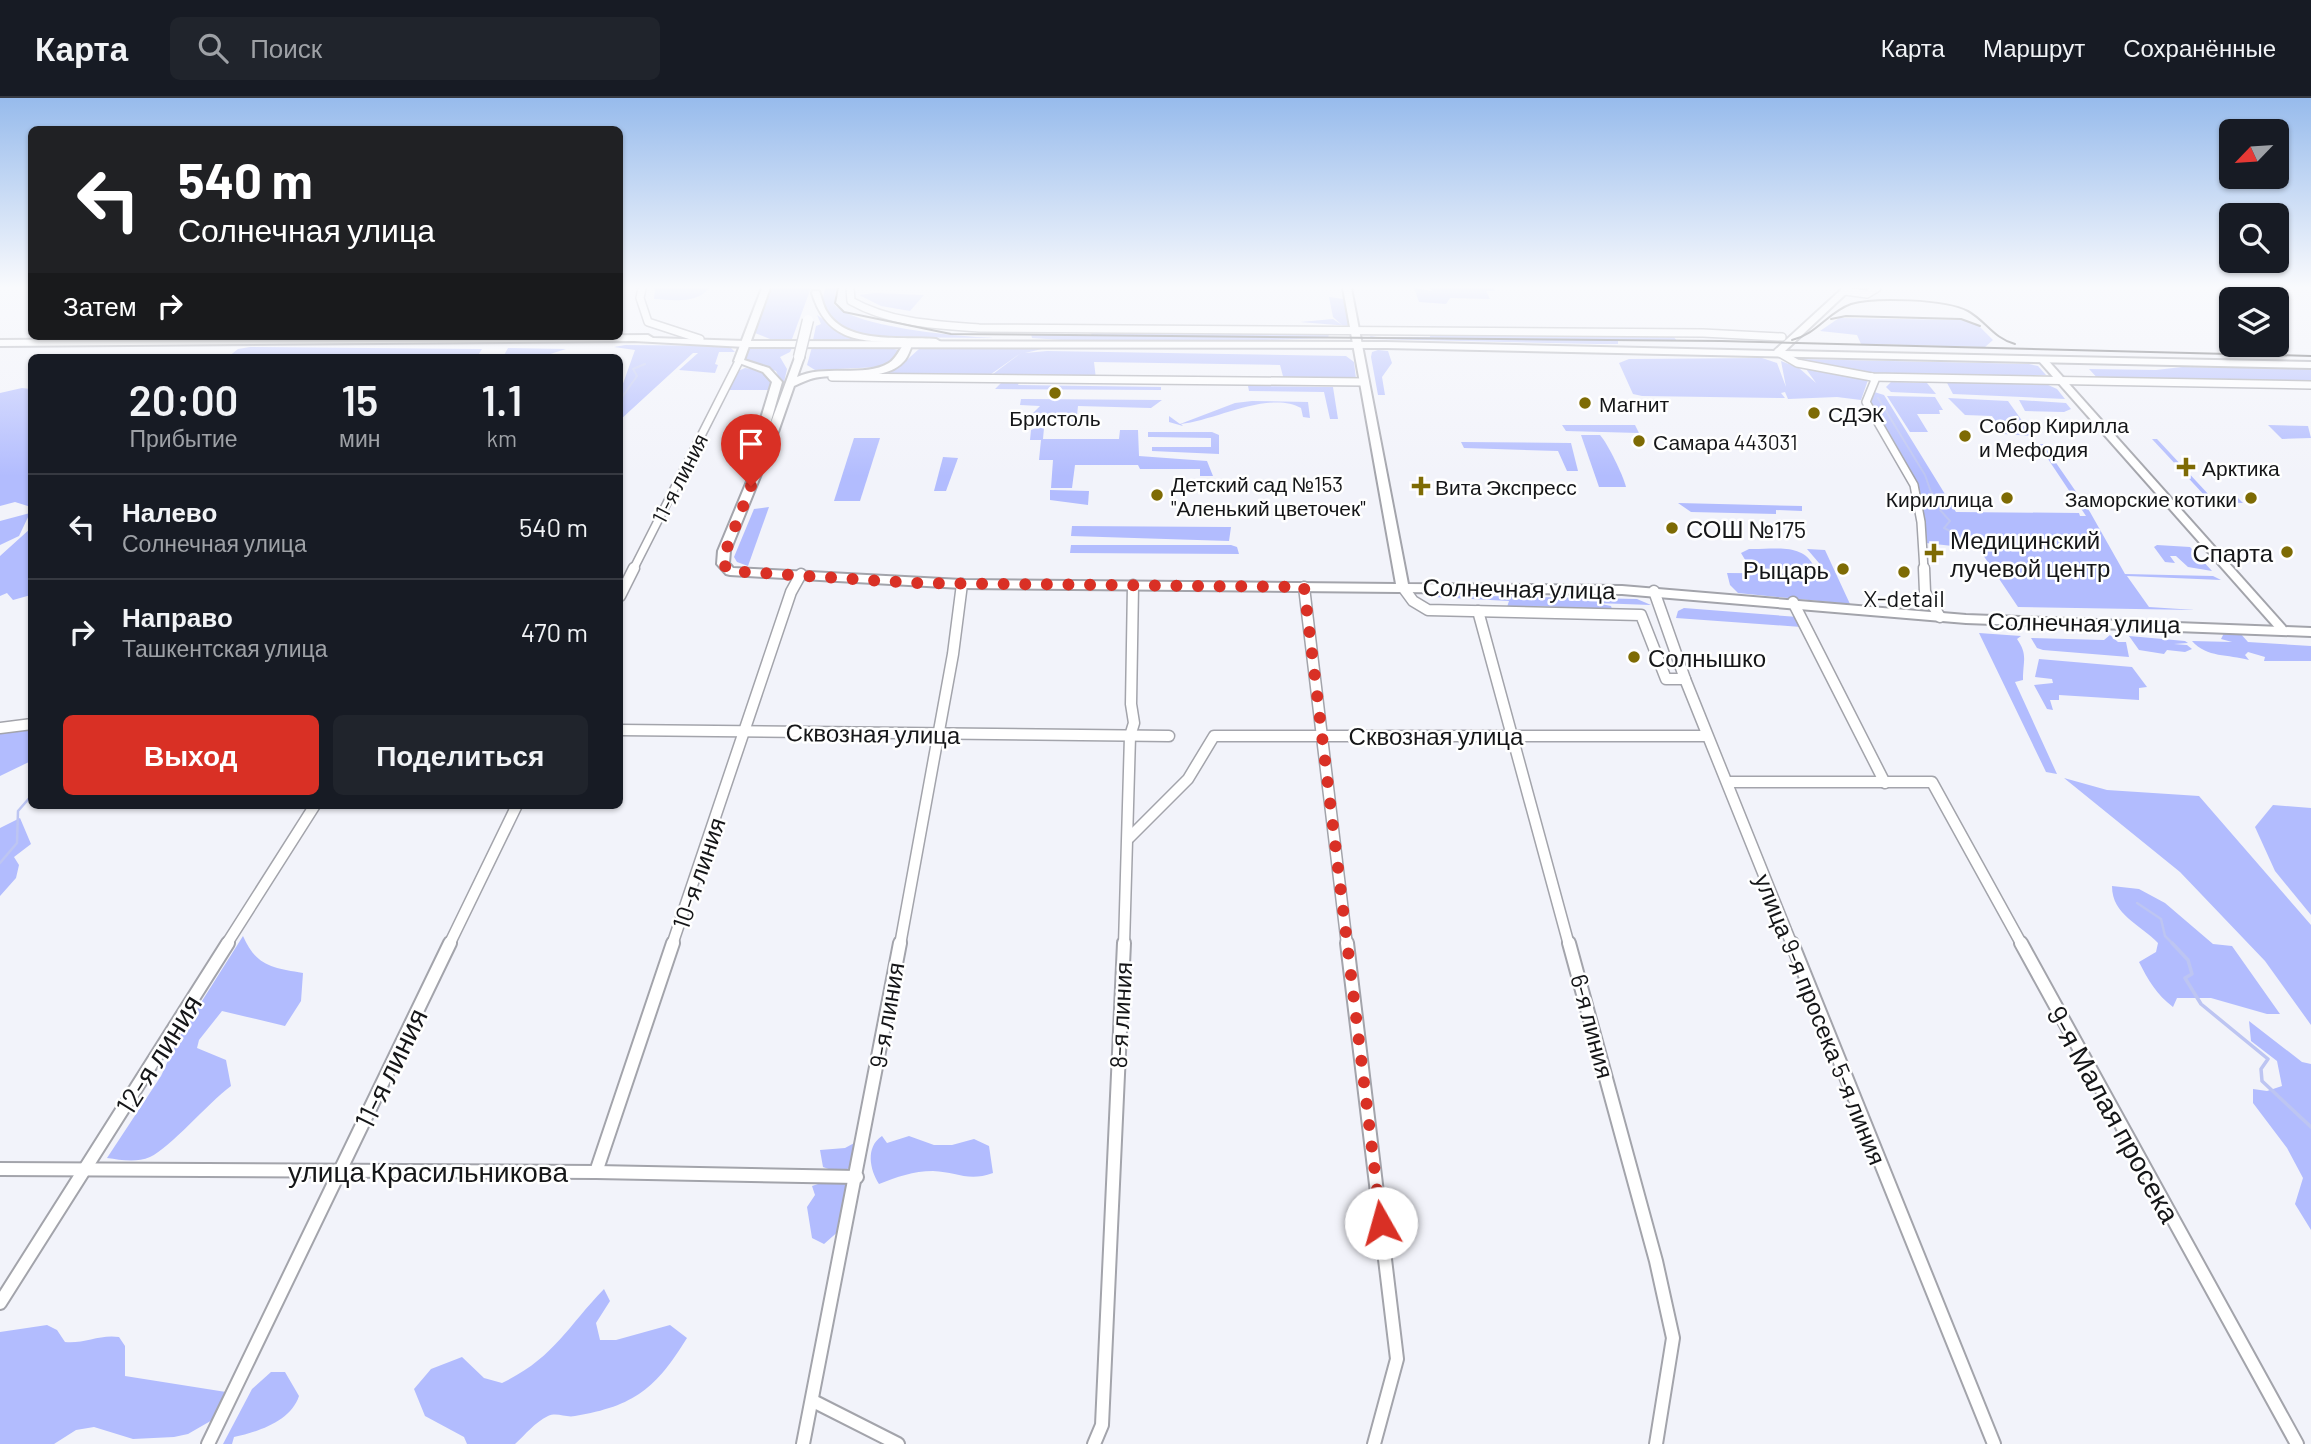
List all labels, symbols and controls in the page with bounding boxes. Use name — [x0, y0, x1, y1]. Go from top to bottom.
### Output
search box — [170, 17, 660, 80]
text: Карта — [35, 28, 128, 68]
icon: search — [194, 29, 232, 67]
text: Поиск — [250, 32, 322, 63]
text: Карта — [1881, 33, 1945, 62]
text: Маршрут — [1983, 33, 2085, 62]
text: Сохранённые — [2123, 33, 2276, 62]
north arrow — [2219, 119, 2289, 189]
map controls — [2219, 119, 2289, 357]
text: 540 m — [178, 150, 313, 209]
icon: left — [63, 154, 154, 245]
button: search — [2219, 203, 2289, 273]
text: Солнечная улица — [178, 210, 435, 248]
icon: right — [151, 287, 189, 325]
button: layers — [2219, 287, 2289, 357]
text: Затем — [63, 290, 137, 321]
text: 20:00 — [129, 374, 238, 424]
text: 15 — [341, 374, 378, 424]
text: 1.1 — [481, 374, 522, 424]
marker: Бристоль — [1047, 385, 1063, 401]
place label: Магнит — [1599, 391, 1669, 416]
marker: Магнит — [1577, 395, 1593, 411]
place label: СДЭК — [1828, 401, 1885, 426]
place label: Бристоль — [1009, 405, 1101, 430]
marker: СДЭК — [1806, 405, 1822, 421]
place label: Собор Кирилла и Мефодия — [1979, 412, 2129, 461]
pin — [721, 414, 781, 486]
text: Прибытие — [130, 424, 238, 452]
text: мин — [339, 424, 380, 452]
text: km — [486, 424, 517, 452]
icon: arrive — [732, 425, 770, 463]
marker: Собор Кирилла и Мефодия — [1957, 428, 1973, 444]
street label: 11-я линия — [646, 429, 712, 527]
place label: Самара 443031 — [1653, 429, 1798, 454]
marker: Самара 443031 — [1631, 433, 1647, 449]
place label: Арктика — [2202, 455, 2280, 480]
marker: Арктика — [2176, 457, 2196, 477]
place label: Детский сад №153 "Аленький цветочек" — [1171, 471, 1366, 520]
place label: Вита Экспресс — [1435, 474, 1577, 499]
marker: Вита Экспресс — [1413, 478, 1429, 494]
place label: Кириллица — [1886, 486, 1993, 511]
place label: Заморские котики — [2065, 486, 2237, 511]
marker: Детский сад №153 "Аленький цветочек" — [1149, 487, 1165, 503]
marker: Кириллица — [1999, 490, 2015, 506]
marker: Заморские котики — [2243, 490, 2259, 506]
text: Налево — [122, 496, 217, 527]
icon: left — [63, 508, 101, 546]
text: 540 m — [519, 511, 588, 542]
place label: СОШ №175 — [1686, 514, 1806, 543]
marker: СОШ №175 — [1664, 520, 1680, 536]
place label: Медицинский лучевой центр — [1950, 525, 2110, 582]
text: Солнечная улица — [122, 529, 307, 557]
place label: Спарта — [2192, 538, 2274, 567]
marker: Медицинский лучевой центр — [1924, 543, 1944, 563]
marker: Спарта — [2279, 544, 2295, 560]
place label: Рыцарь — [1743, 555, 1829, 584]
marker: Рыцарь — [1835, 561, 1851, 577]
marker: X-detail — [1896, 564, 1912, 580]
street label: Солнечная улица — [1422, 572, 1616, 604]
place label: X-detail — [1863, 583, 1945, 612]
text: Направо — [122, 601, 233, 632]
street label: Солнечная улица — [1987, 606, 2181, 638]
icon: right — [63, 613, 101, 651]
text: 470 m — [521, 616, 588, 647]
text: Ташкентская улица — [122, 634, 328, 662]
place label: Солнышко — [1648, 643, 1766, 672]
marker: Солнышко — [1626, 649, 1642, 665]
button: Выход — [63, 715, 319, 795]
button: Поделиться — [333, 715, 588, 795]
street label: Сквозная улица — [785, 717, 961, 749]
street label: Сквозная улица — [1349, 721, 1524, 750]
street label: 10-я линия — [665, 813, 731, 933]
street label: улица 9-я просека 5-я линия — [1749, 869, 1893, 1169]
street label: 9-я линия — [862, 960, 910, 1070]
street label: 8-я линия — [1103, 961, 1137, 1069]
street label: 6-я линия — [1565, 971, 1621, 1081]
street label: 12-я линия — [108, 988, 208, 1120]
street label: 9-я Малая просека — [2040, 1000, 2188, 1229]
street label: 11-я линия — [346, 1002, 434, 1134]
street label: улица Красильникова — [288, 1154, 568, 1188]
position arrow — [1344, 1186, 1418, 1260]

